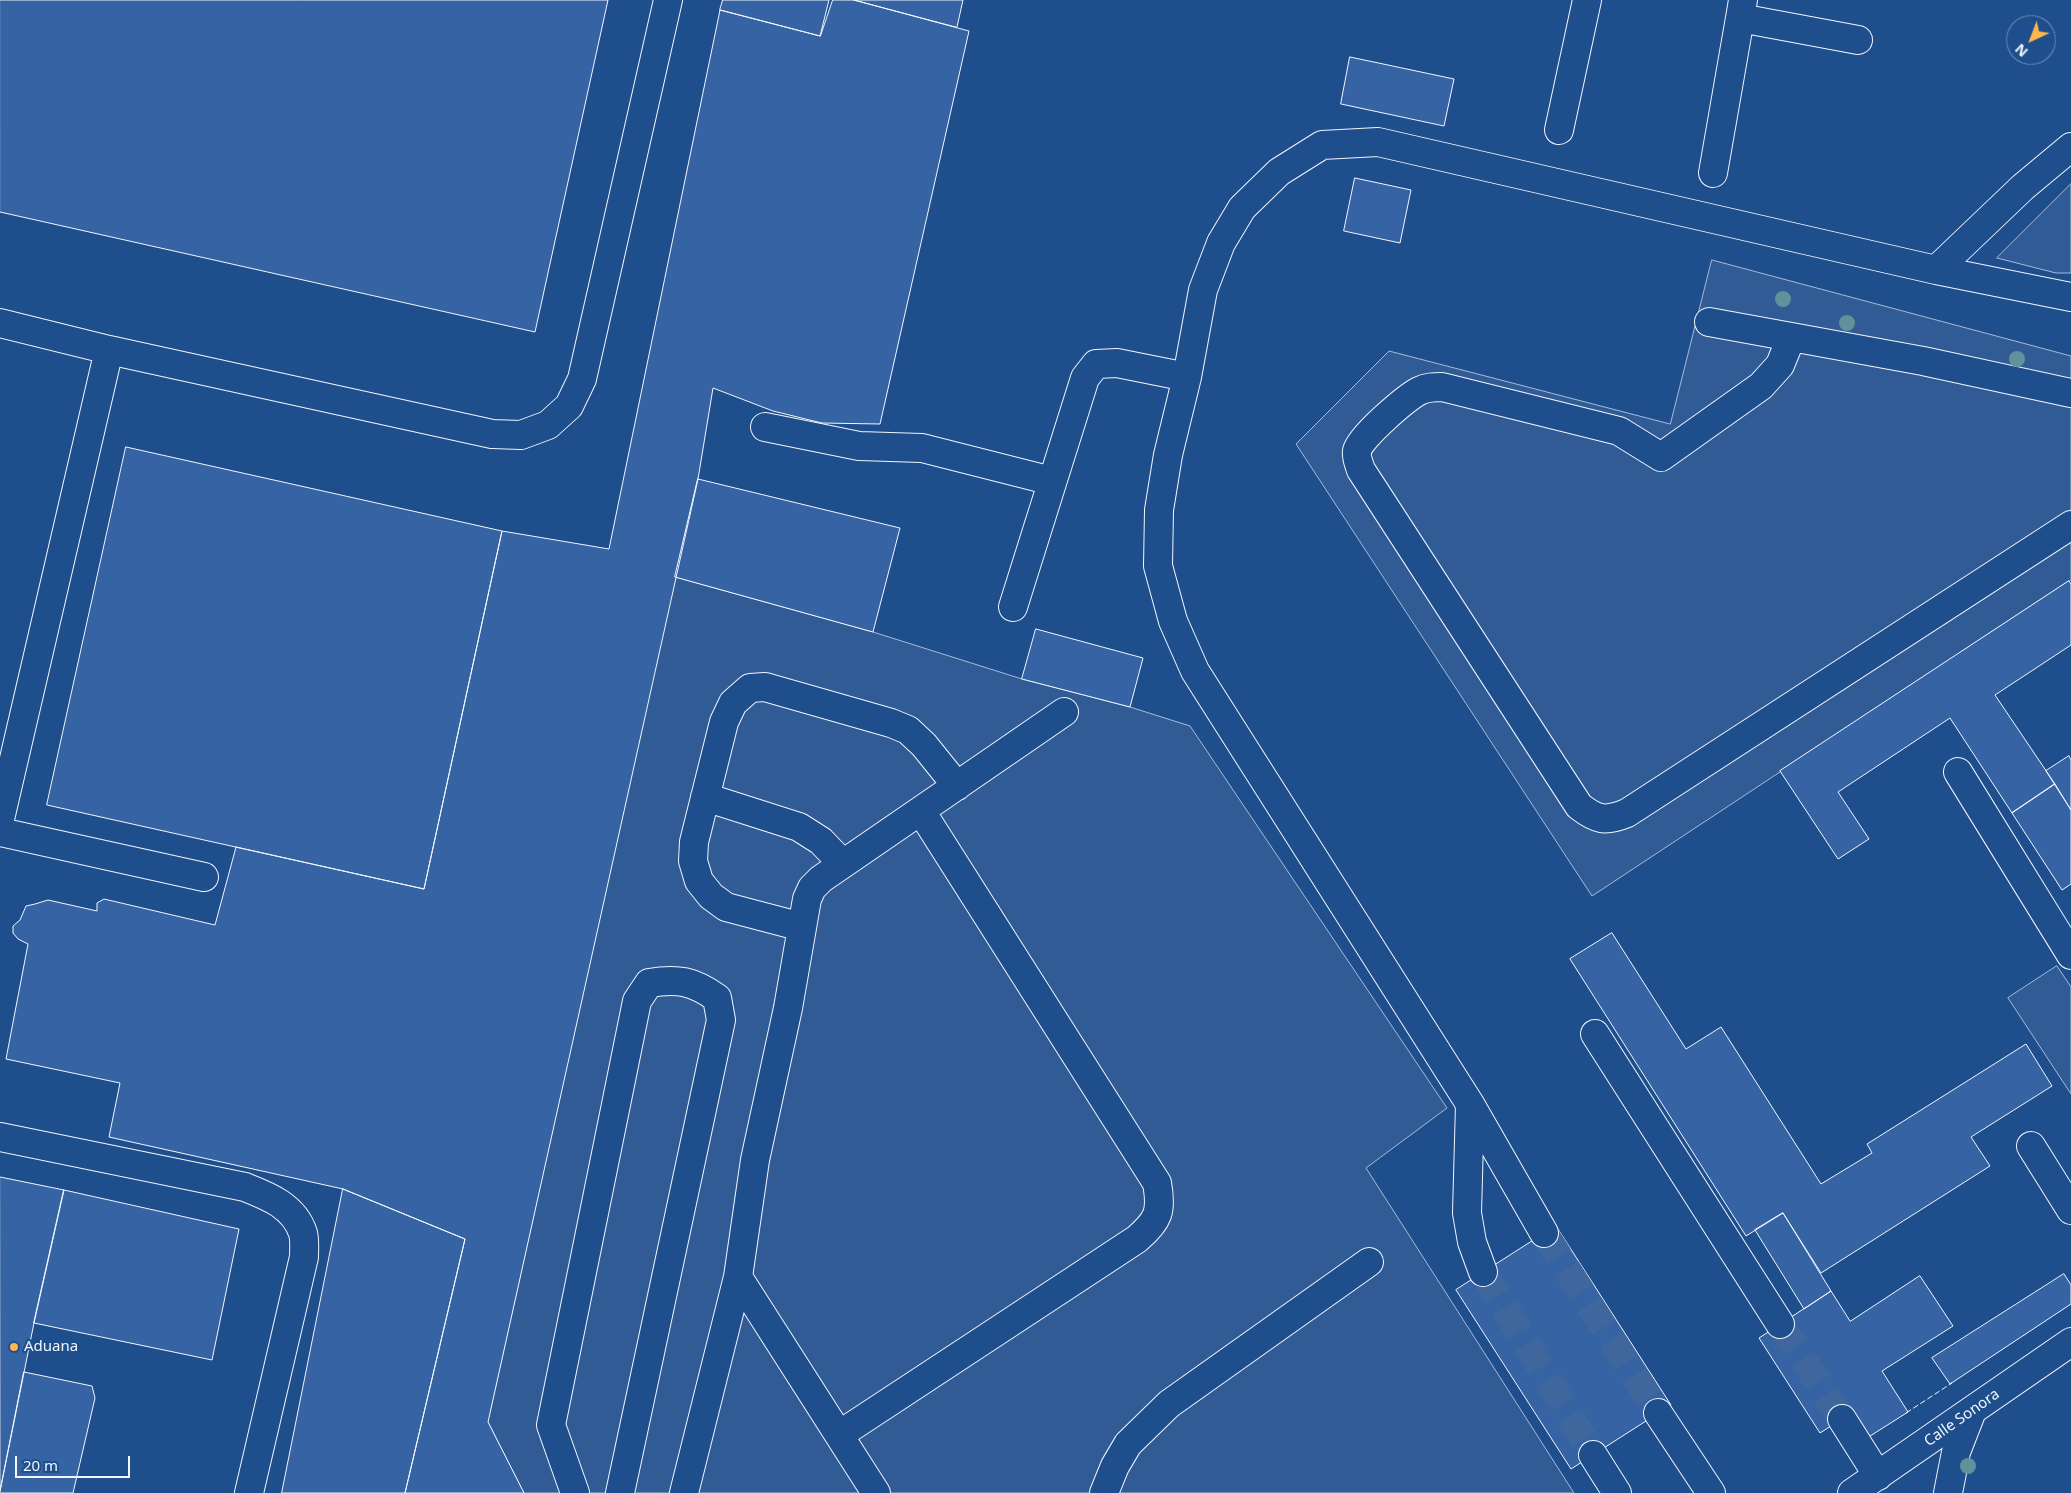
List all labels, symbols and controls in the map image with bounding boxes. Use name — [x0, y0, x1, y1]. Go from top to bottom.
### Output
north arrow — [2006, 15, 2056, 65]
text: N — [2010, 40, 2032, 61]
place label: Aduana — [24, 1338, 78, 1356]
marker: Aduana — [8, 1341, 20, 1353]
street label: Calle Sonora — [1921, 1385, 2003, 1451]
scale bar — [18, 1446, 132, 1478]
text: 20 m — [23, 1455, 58, 1475]

